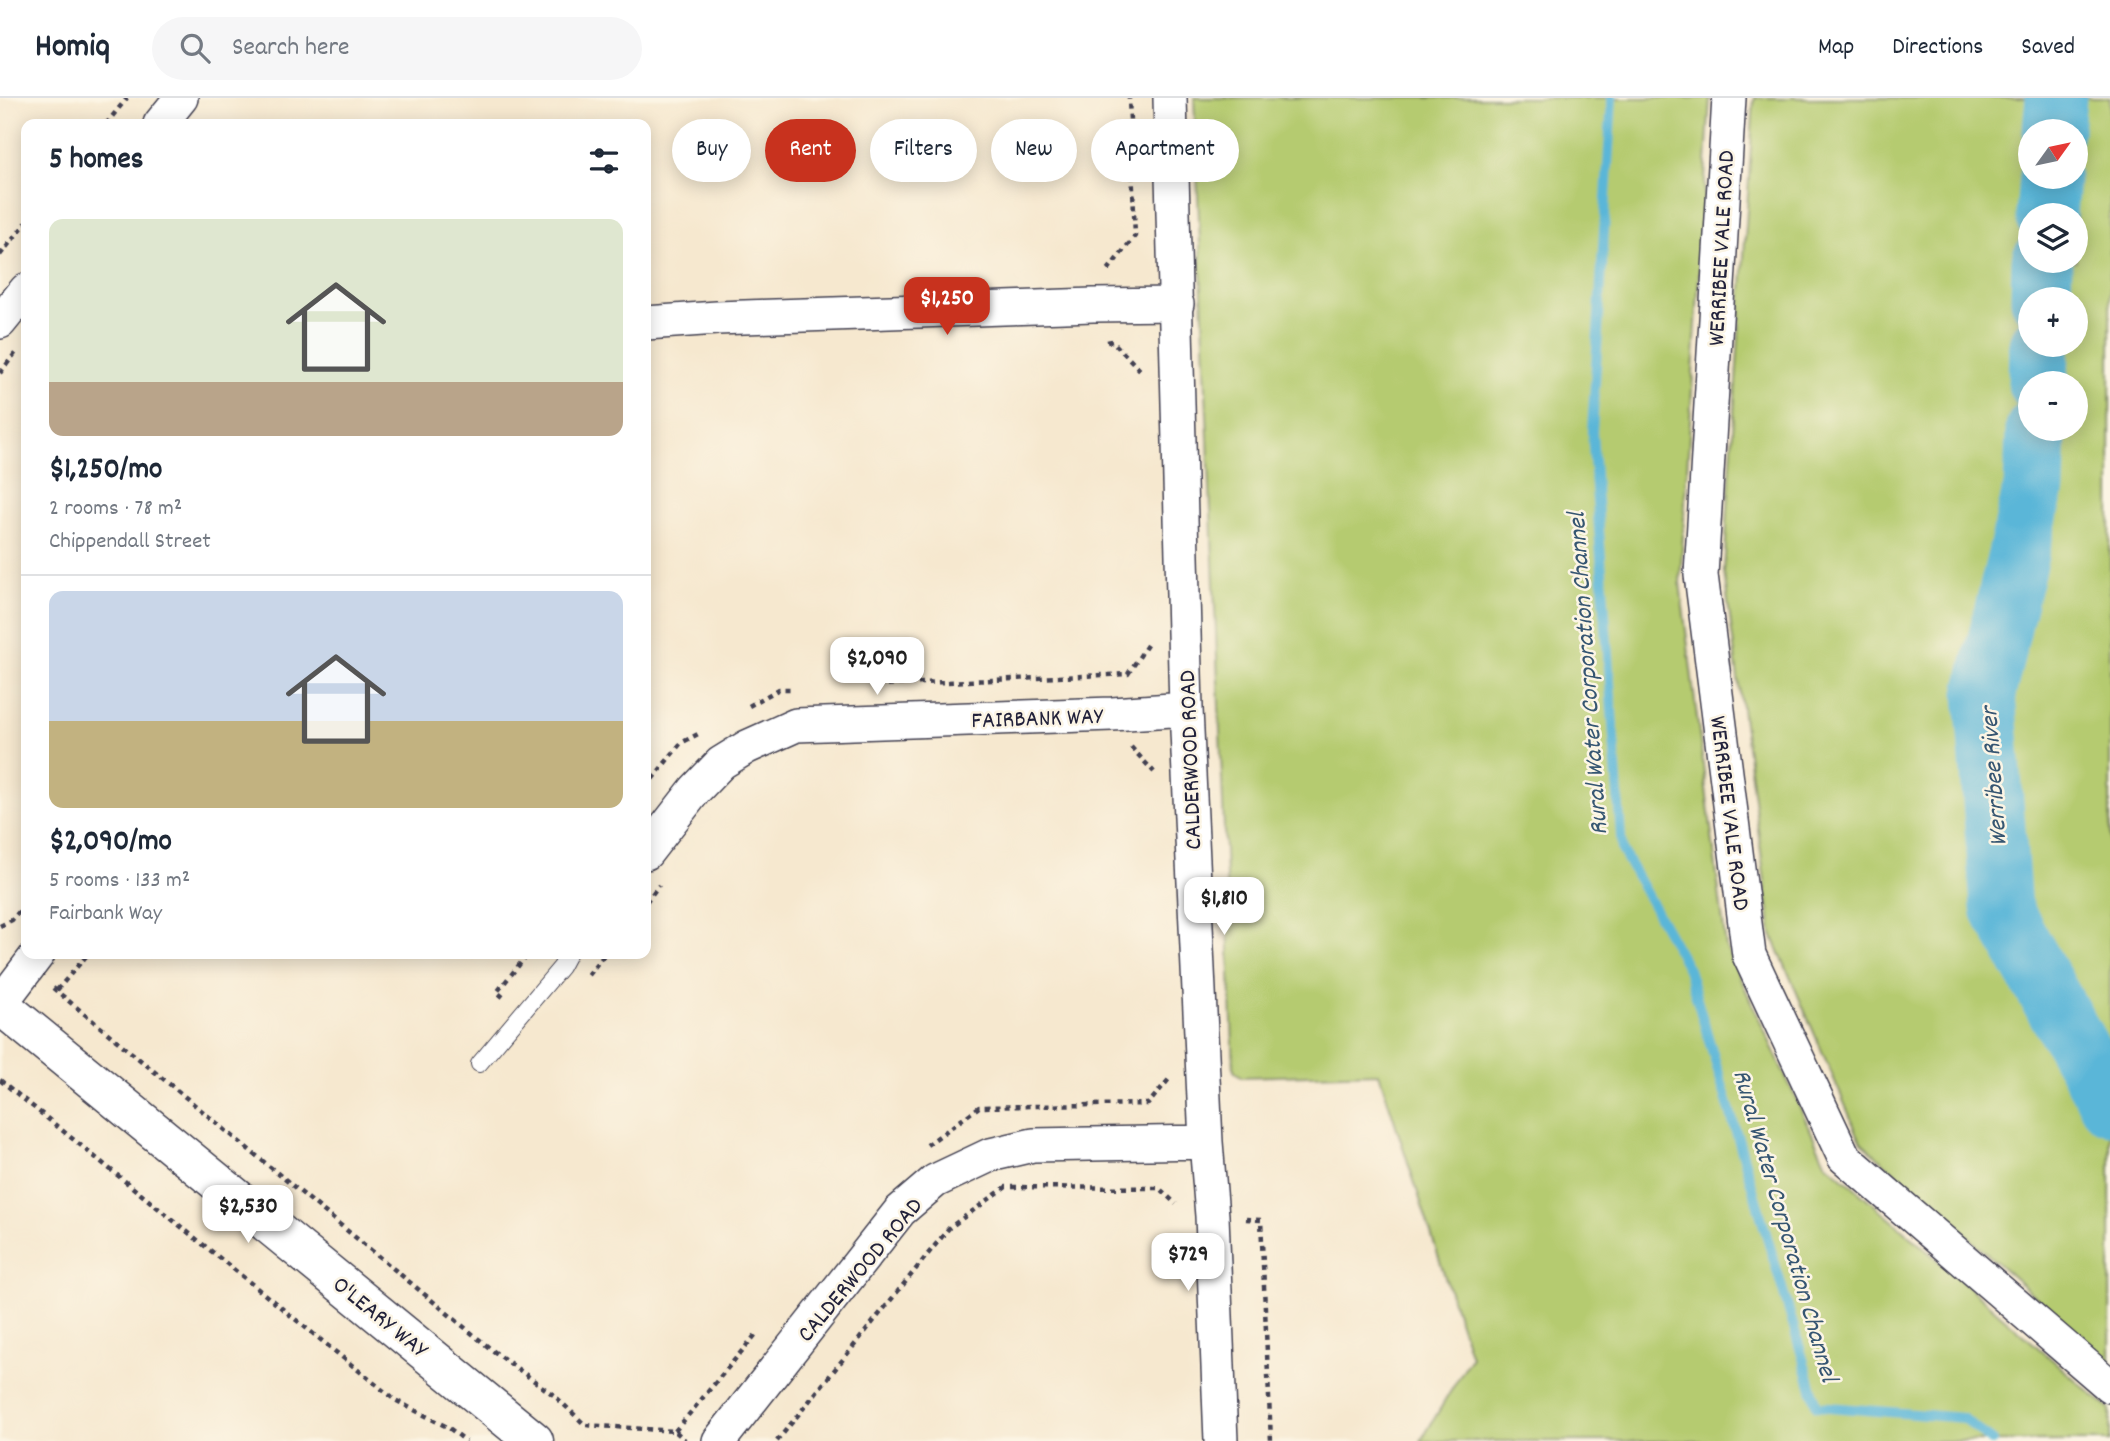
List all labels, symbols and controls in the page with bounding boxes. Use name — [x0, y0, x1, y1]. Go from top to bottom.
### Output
search box — [152, 17, 642, 80]
text: Homiq — [35, 25, 110, 72]
icon: search — [176, 29, 214, 67]
text: Search here — [232, 30, 349, 67]
text: Map — [1818, 31, 1854, 65]
text: Directions — [1892, 31, 1983, 65]
text: Saved — [2021, 31, 2075, 65]
chip: Buy — [672, 119, 751, 182]
chip: Rent — [765, 119, 856, 182]
chip: Filters — [870, 119, 977, 182]
chip: New — [991, 119, 1077, 182]
chip: Apartment — [1091, 119, 1239, 182]
north arrow — [2018, 119, 2088, 189]
map controls — [2018, 119, 2088, 441]
text: 5 homes — [49, 140, 143, 183]
icon: filters — [585, 142, 623, 180]
street label: WERRIBEE VALE ROAD — [1701, 149, 1745, 347]
button: layers — [2018, 203, 2088, 273]
icon: home — [273, 264, 399, 390]
pin: $1,250 — [890, 278, 1004, 337]
text: $1,250 — [920, 283, 974, 316]
button: + — [2018, 287, 2088, 357]
button: − — [2018, 371, 2088, 441]
text: $1,250/mo — [49, 450, 162, 493]
text: 2 rooms · 78 m² — [49, 493, 182, 526]
water label: Rural Water Corporation Channel — [1560, 509, 1619, 836]
text: Chippendall Street — [49, 526, 211, 559]
icon: home — [273, 636, 399, 762]
pin: $2,090 — [820, 638, 934, 697]
text: $2,090 — [846, 643, 908, 676]
street label: CALDERWOOD ROAD — [1172, 669, 1212, 850]
street label: FAIRBANK WAY — [971, 701, 1105, 739]
water label: Werribee River — [1972, 702, 2019, 848]
street label: WERRIBEE VALE ROAD — [1699, 714, 1757, 913]
text: $2,090/mo — [49, 822, 172, 865]
text: 5 rooms · 133 m² — [49, 865, 190, 898]
pin: $1,810 — [1167, 878, 1281, 937]
text: $1,810 — [1200, 883, 1248, 916]
text: Fairbank Way — [49, 898, 162, 931]
water label: Rural Water Corporation Channel — [1721, 1065, 1847, 1388]
pin: $2,530 — [191, 1186, 305, 1245]
text: $2,530 — [218, 1191, 278, 1224]
street label: CALDERWOOD ROAD — [790, 1191, 932, 1351]
pin: $729 — [1147, 1234, 1229, 1293]
text: $729 — [1167, 1239, 1209, 1272]
street label: O'LEARY WAY — [324, 1269, 435, 1368]

